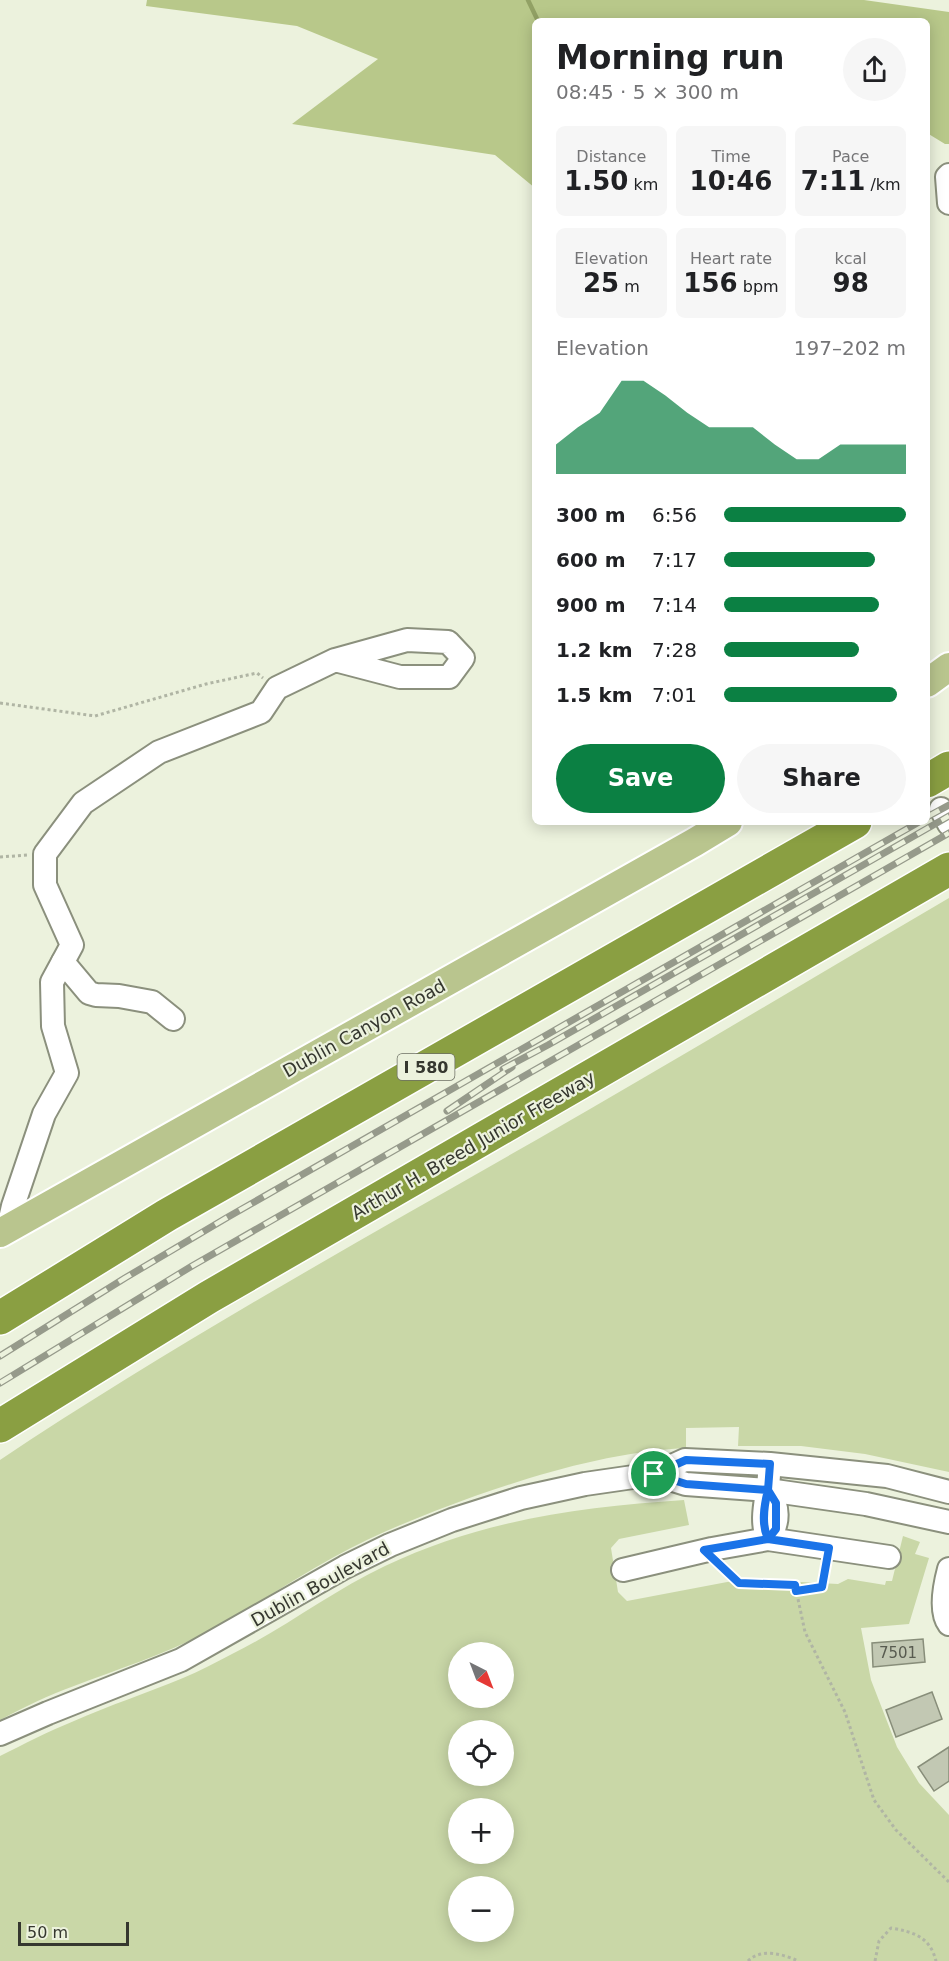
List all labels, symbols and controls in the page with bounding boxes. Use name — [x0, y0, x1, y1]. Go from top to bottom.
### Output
text: Morning run — [556, 38, 784, 77]
button: share — [843, 38, 906, 101]
text: 08:45 · 5 × 300 m — [556, 80, 739, 104]
text: Distance — [576, 147, 646, 166]
text: Time — [711, 147, 751, 166]
text: Pace — [832, 147, 869, 166]
text: 1.50 — [564, 166, 628, 196]
text: 10:46 — [690, 166, 772, 196]
text: 7:11 — [801, 166, 865, 196]
text: km — [628, 175, 658, 194]
text: /km — [865, 175, 901, 194]
text: Elevation — [574, 249, 648, 268]
text: Heart rate — [690, 249, 772, 268]
text: kcal — [835, 249, 867, 268]
text: 25 — [583, 268, 619, 298]
text: 156 — [683, 268, 738, 298]
text: 98 — [833, 268, 869, 298]
text: m — [619, 277, 640, 296]
text: bpm — [738, 277, 779, 296]
text: Elevation — [556, 336, 649, 360]
text: 197–202 m — [794, 336, 906, 360]
text: 300 m — [556, 503, 626, 527]
text: 6:56 — [652, 503, 697, 527]
text: 600 m — [556, 548, 626, 572]
text: 7:17 — [652, 548, 697, 572]
text: 900 m — [556, 593, 626, 617]
text: 7:14 — [652, 593, 697, 617]
text: 1.2 km — [556, 638, 633, 662]
text: 7:28 — [652, 638, 697, 662]
text: 1.5 km — [556, 683, 633, 707]
text: 7:01 — [652, 683, 697, 707]
button: Save — [556, 744, 725, 813]
button: Share — [737, 744, 906, 813]
street label: Dublin Canyon Road — [279, 975, 449, 1081]
road number: I 580 — [398, 1054, 454, 1080]
street label: Arthur H. Breed Junior Freeway — [347, 1066, 599, 1224]
pin — [628, 1448, 679, 1499]
icon: arrive — [637, 1457, 670, 1490]
street label: Dublin Boulevard — [247, 1537, 393, 1631]
north arrow — [448, 1642, 514, 1708]
map controls — [448, 1642, 514, 1942]
house number: 7501 — [879, 1644, 917, 1662]
button: locate — [448, 1720, 514, 1786]
button: + — [448, 1798, 514, 1864]
button: − — [448, 1876, 514, 1942]
scale bar — [18, 1919, 129, 1946]
text: 50 m — [27, 1923, 68, 1942]

